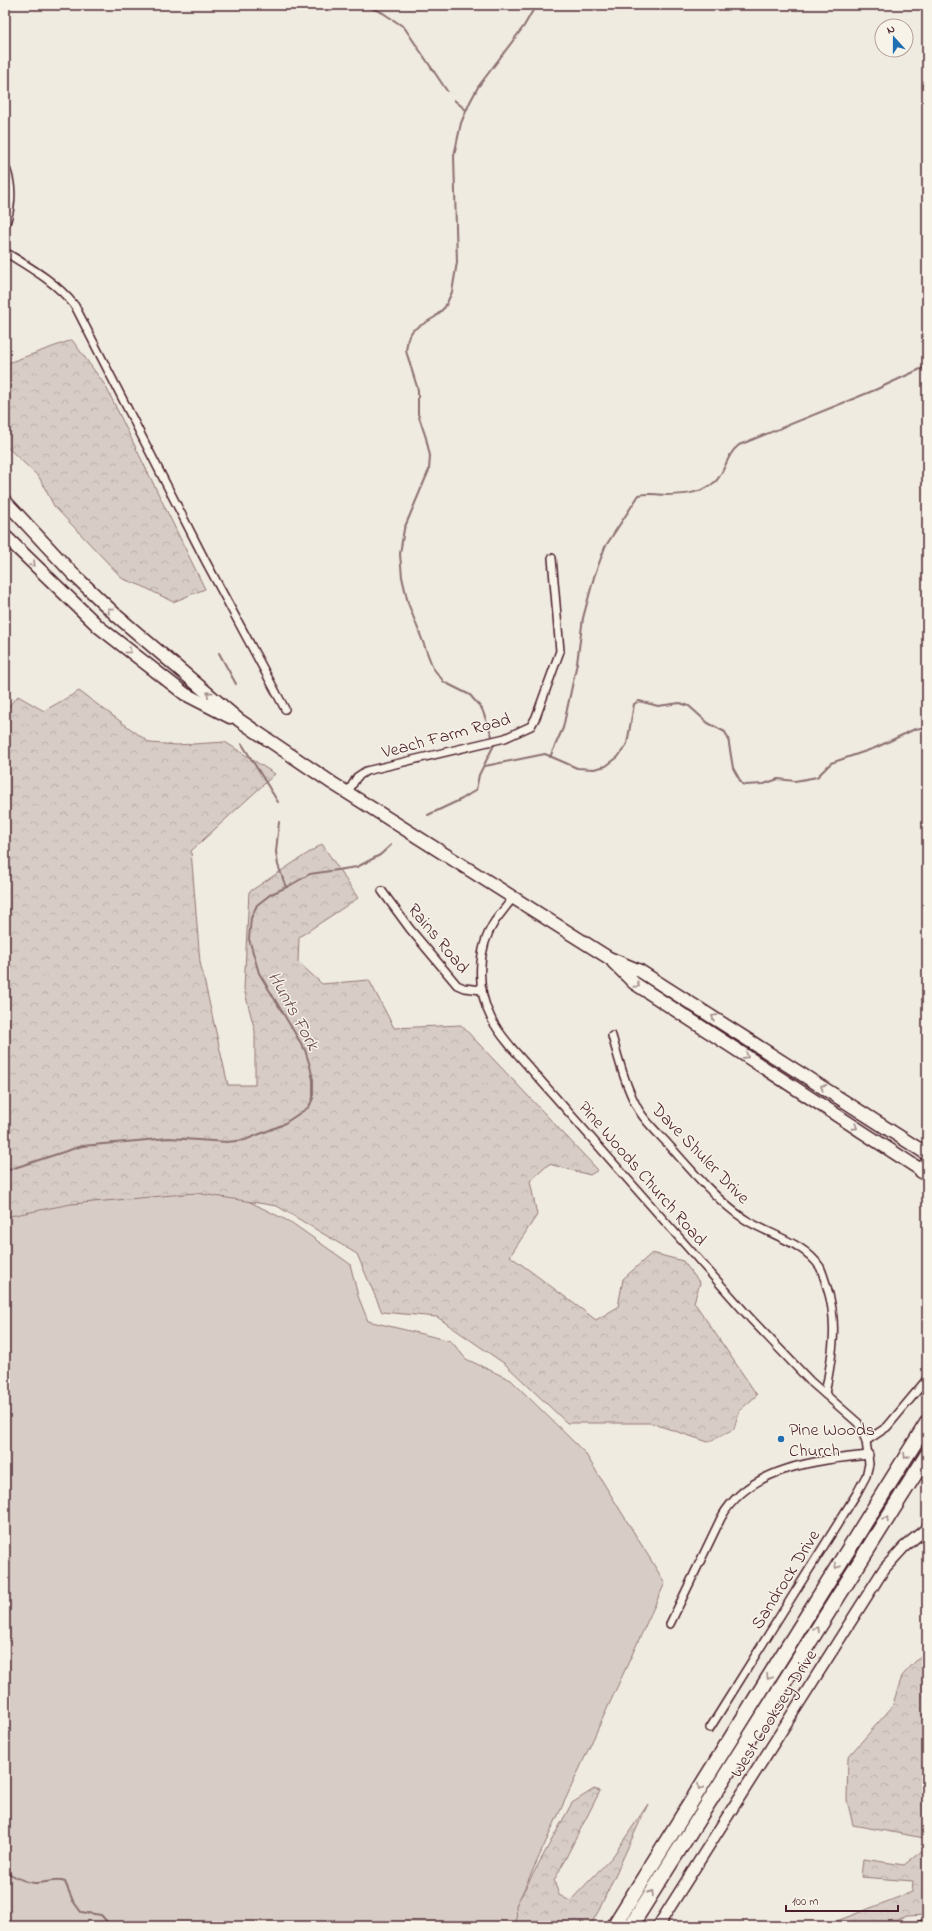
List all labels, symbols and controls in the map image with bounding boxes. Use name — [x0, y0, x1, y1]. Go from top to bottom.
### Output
north arrow — [874, 18, 914, 58]
text: N — [884, 21, 897, 38]
one-way arrow — [28, 559, 36, 566]
one-way arrow — [107, 607, 115, 615]
one-way arrow — [125, 646, 132, 653]
one-way arrow — [207, 692, 214, 699]
street label: Veach Farm Road — [378, 707, 514, 767]
street label: Rains Road — [400, 899, 475, 980]
water label: Hunts Fork — [260, 967, 326, 1056]
one-way arrow — [633, 980, 640, 988]
one-way arrow — [711, 1015, 718, 1022]
one-way arrow — [742, 1052, 749, 1059]
one-way arrow — [820, 1084, 827, 1092]
street label: Pine Woods Church Road — [571, 1096, 712, 1253]
street label: Dave Shuler Drive — [644, 1097, 755, 1212]
one-way arrow — [851, 1122, 858, 1130]
place label: Pine Woods Church — [789, 1418, 875, 1465]
marker: Pine Woods Church — [776, 1434, 786, 1444]
one-way arrow — [903, 1452, 911, 1459]
one-way arrow — [882, 1516, 889, 1523]
street label: Sandrock Drive — [746, 1524, 828, 1635]
one-way arrow — [835, 1562, 842, 1569]
one-way arrow — [812, 1626, 820, 1633]
street label: West Cooksey Drive — [725, 1644, 825, 1783]
one-way arrow — [767, 1672, 774, 1679]
one-way arrow — [697, 1783, 705, 1790]
scale bar — [786, 1887, 898, 1913]
one-way arrow — [647, 1890, 654, 1897]
text: 100 m — [792, 1893, 819, 1911]

